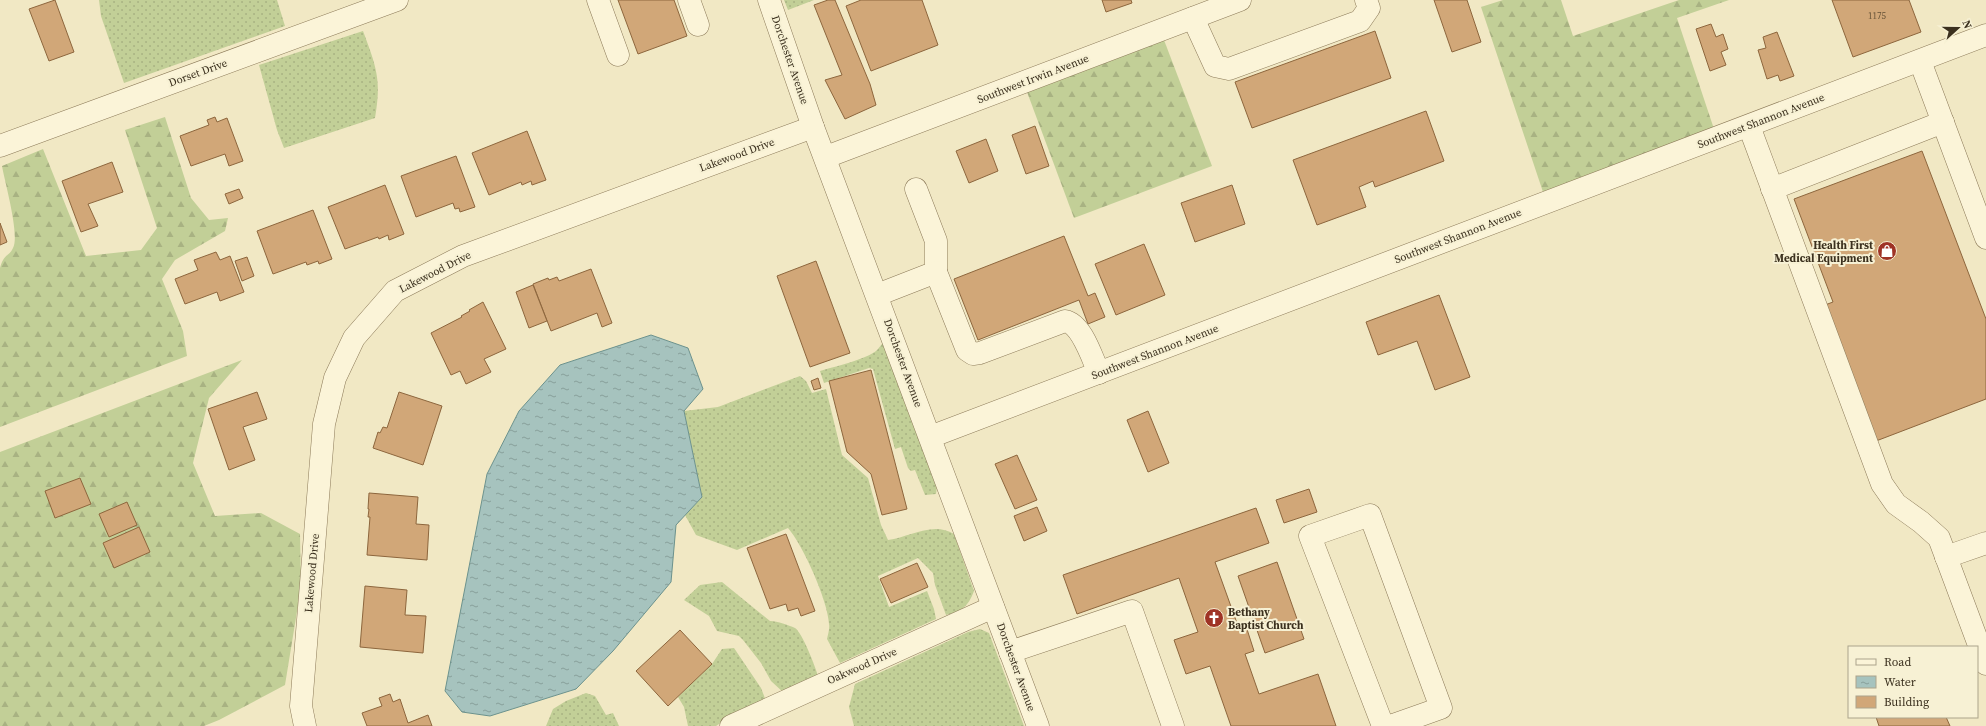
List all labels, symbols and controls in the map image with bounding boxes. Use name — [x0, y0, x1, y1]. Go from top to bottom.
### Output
north arrow — [1938, 8, 1978, 48]
house number: 1175 — [1868, 10, 1886, 22]
street label: Dorchester Avenue — [768, 14, 812, 107]
text: N — [1958, 18, 1975, 31]
street label: Southwest Irwin Avenue — [975, 51, 1091, 107]
street label: Dorset Drive — [167, 55, 230, 91]
street label: Southwest Shannon Avenue — [1695, 90, 1827, 152]
street label: Lakewood Drive — [697, 134, 777, 176]
street label: Southwest Shannon Avenue — [1392, 205, 1524, 267]
place label: Health First Medical Equipment — [1774, 238, 1874, 266]
shop icon: Health First Medical Equipment — [1876, 240, 1898, 262]
street label: Lakewood Drive — [396, 247, 474, 297]
street label: Dorchester Avenue — [880, 317, 926, 410]
street label: Southwest Shannon Avenue — [1089, 321, 1221, 383]
street label: Lakewood Drive — [301, 533, 323, 613]
place label: Bethany Baptist Church — [1228, 605, 1304, 633]
church icon: Bethany Baptist Church — [1203, 607, 1225, 629]
street label: Dorchester Avenue — [993, 621, 1039, 714]
street label: Oakwood Drive — [825, 644, 900, 688]
legend — [1848, 646, 1978, 718]
text: Road — [1884, 654, 1911, 670]
text: Water — [1884, 674, 1916, 690]
text: Building — [1884, 694, 1929, 710]

